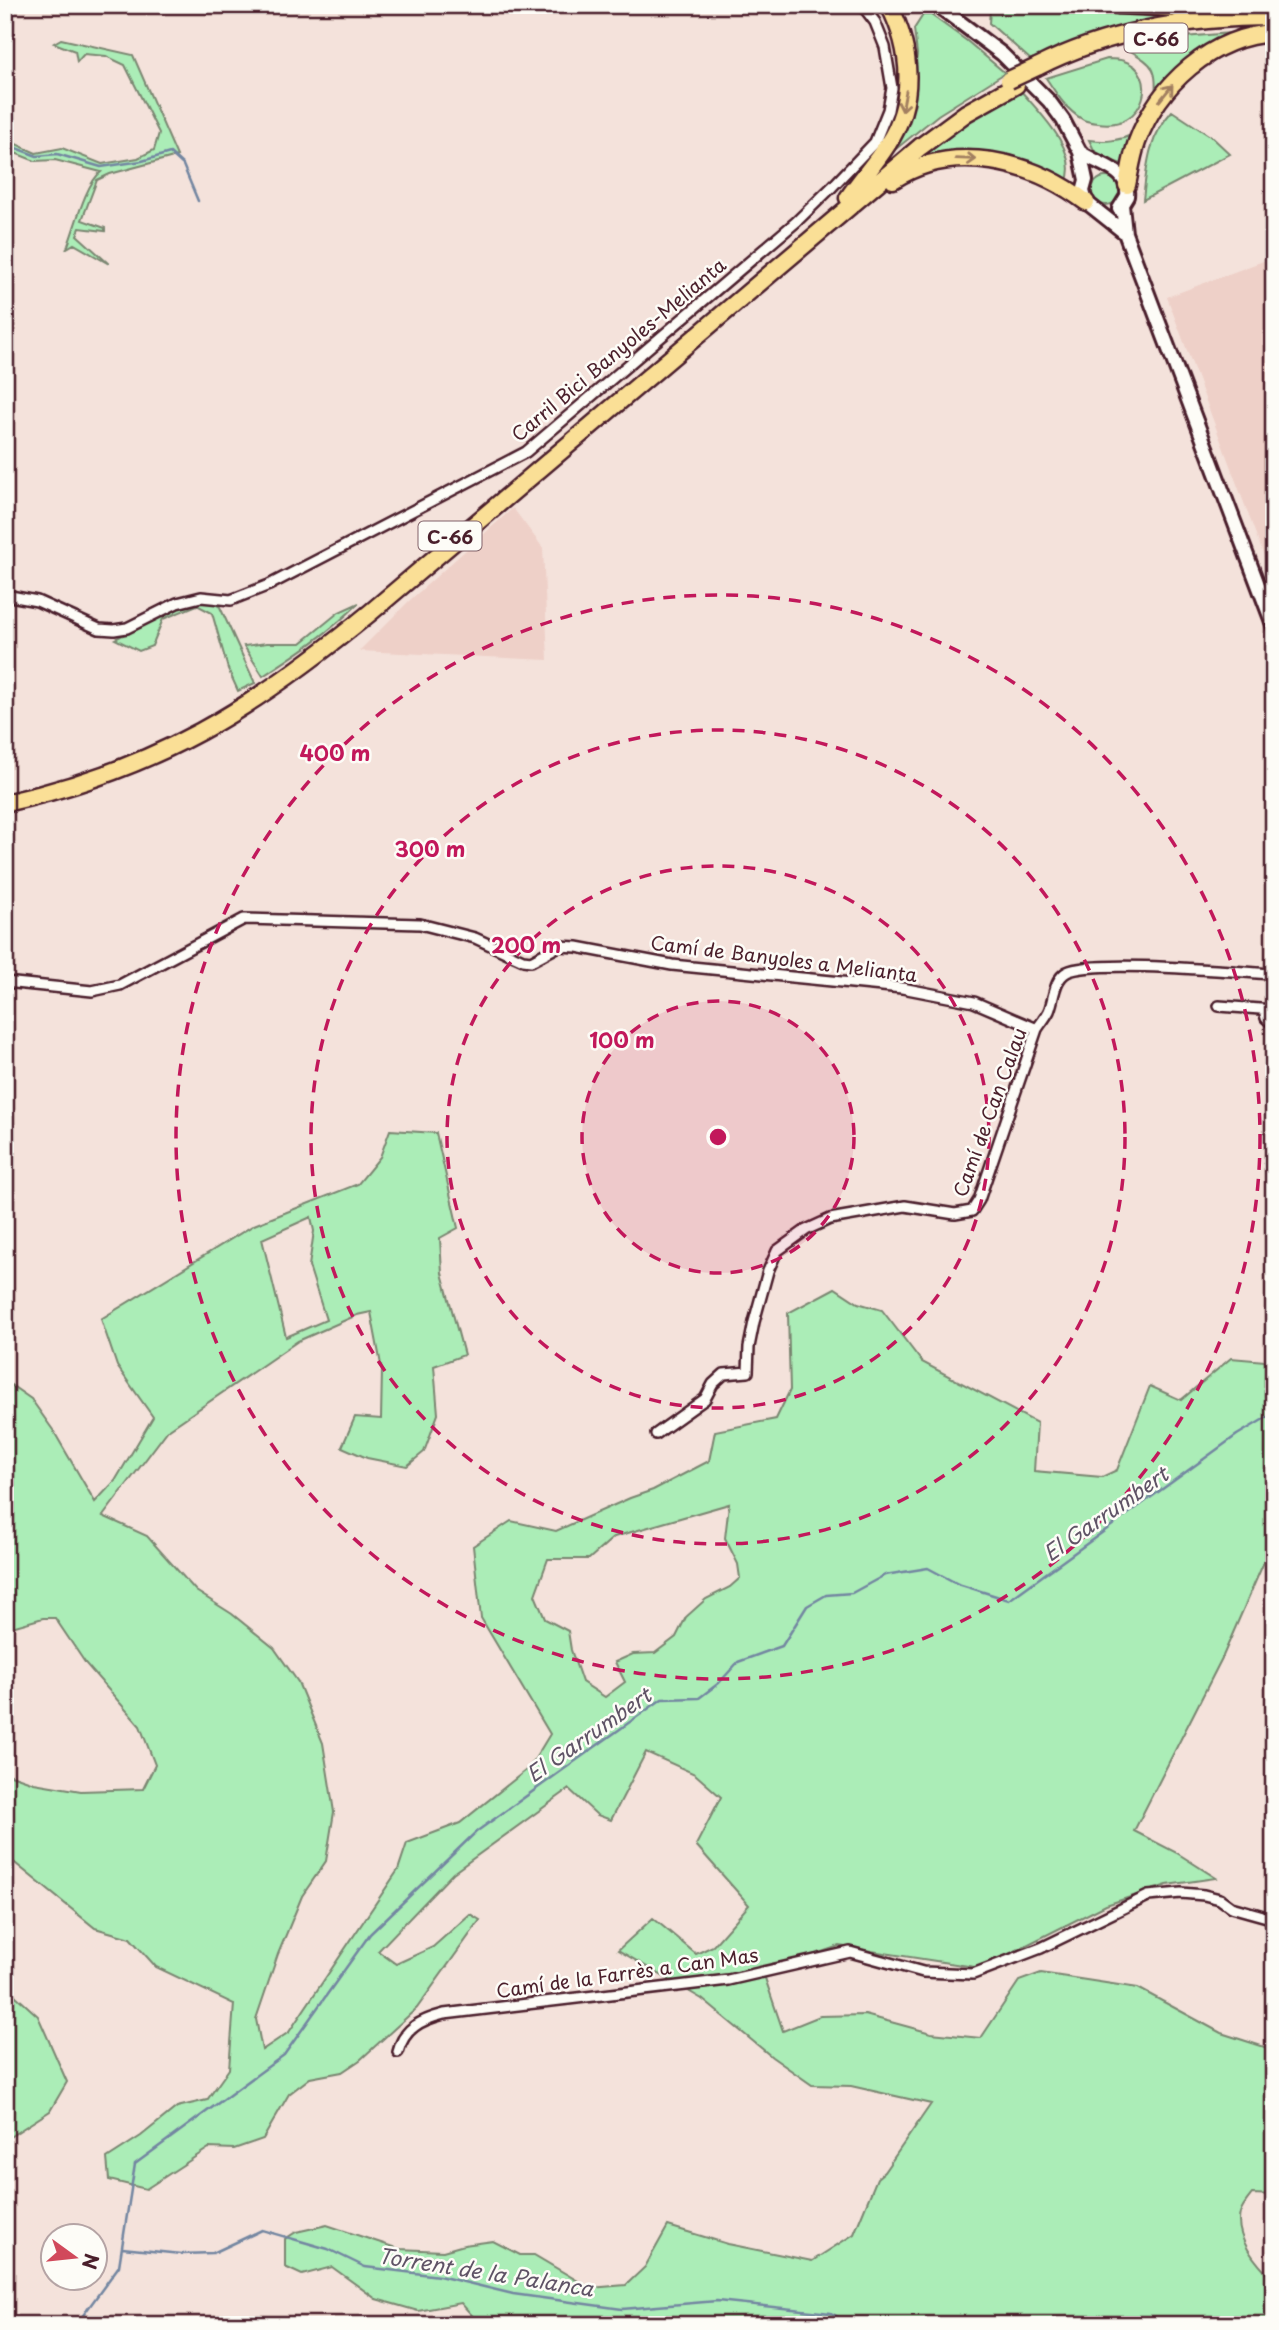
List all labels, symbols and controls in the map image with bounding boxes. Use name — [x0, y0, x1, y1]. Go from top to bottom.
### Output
road number: C-66 — [1124, 24, 1188, 52]
one-way arrow — [1158, 84, 1174, 102]
one-way arrow — [897, 89, 911, 112]
one-way arrow — [954, 152, 977, 165]
street label: Carril Bici Banyoles-Melianta — [505, 251, 732, 447]
road number: C-66 — [419, 522, 482, 550]
text: 400 m — [300, 736, 370, 768]
text: 300 m — [395, 832, 465, 864]
text: 200 m — [491, 928, 561, 960]
street label: Camí de Banyoles a Melianta — [649, 928, 919, 988]
text: 100 m — [589, 1023, 655, 1055]
street label: Camí de Can Calau — [945, 1024, 1033, 1200]
centre of rings — [706, 1125, 730, 1149]
water label: El Garrumbert — [1036, 1457, 1176, 1568]
water label: El Garrumbert — [519, 1678, 659, 1789]
street label: Camí de la Farrès a Can Mas — [494, 1940, 760, 2004]
north arrow — [38, 2222, 108, 2292]
water label: Torrent de la Palanca — [376, 2238, 597, 2304]
text: N — [76, 2251, 107, 2273]

